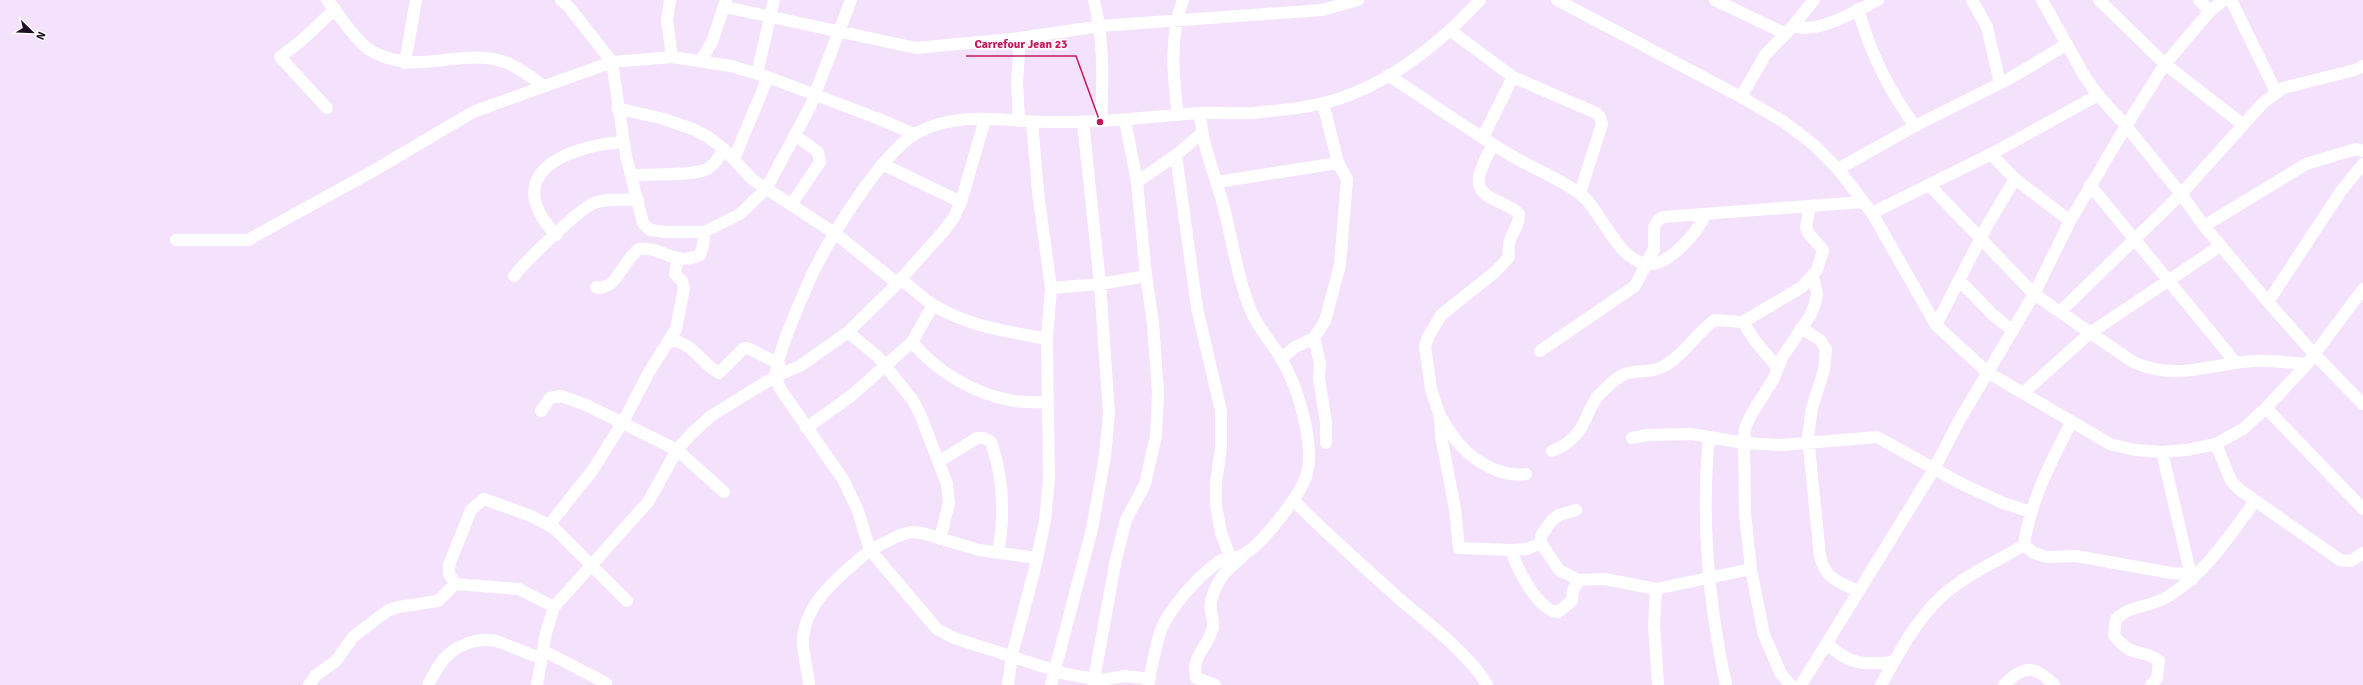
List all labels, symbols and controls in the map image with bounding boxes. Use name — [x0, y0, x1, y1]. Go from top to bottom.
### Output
north arrow — [12, 12, 52, 52]
text: N — [33, 30, 48, 42]
callout: Carrefour Jean 23 — [966, 32, 1076, 56]
text: Carrefour Jean 23 — [974, 37, 1068, 52]

